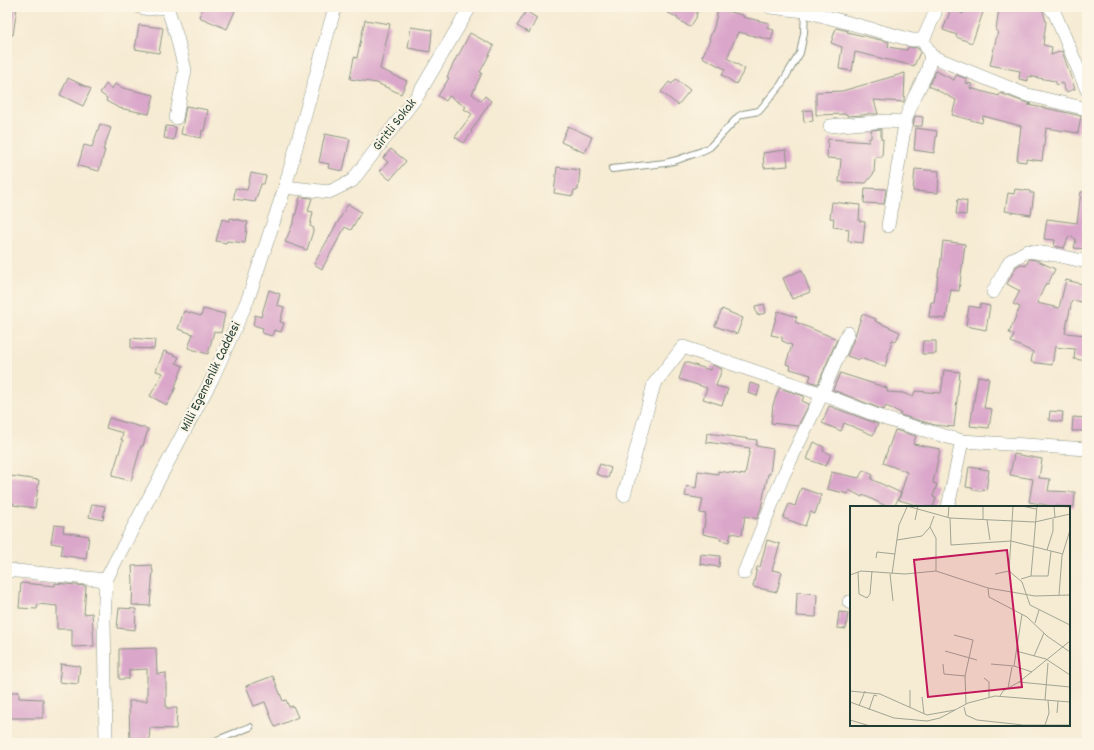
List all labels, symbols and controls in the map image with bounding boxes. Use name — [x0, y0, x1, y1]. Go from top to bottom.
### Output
street label: Giritli Sokak — [368, 94, 422, 156]
street label: Milli Egemenlik Caddesi — [176, 318, 247, 435]
inset map — [850, 506, 1070, 726]

